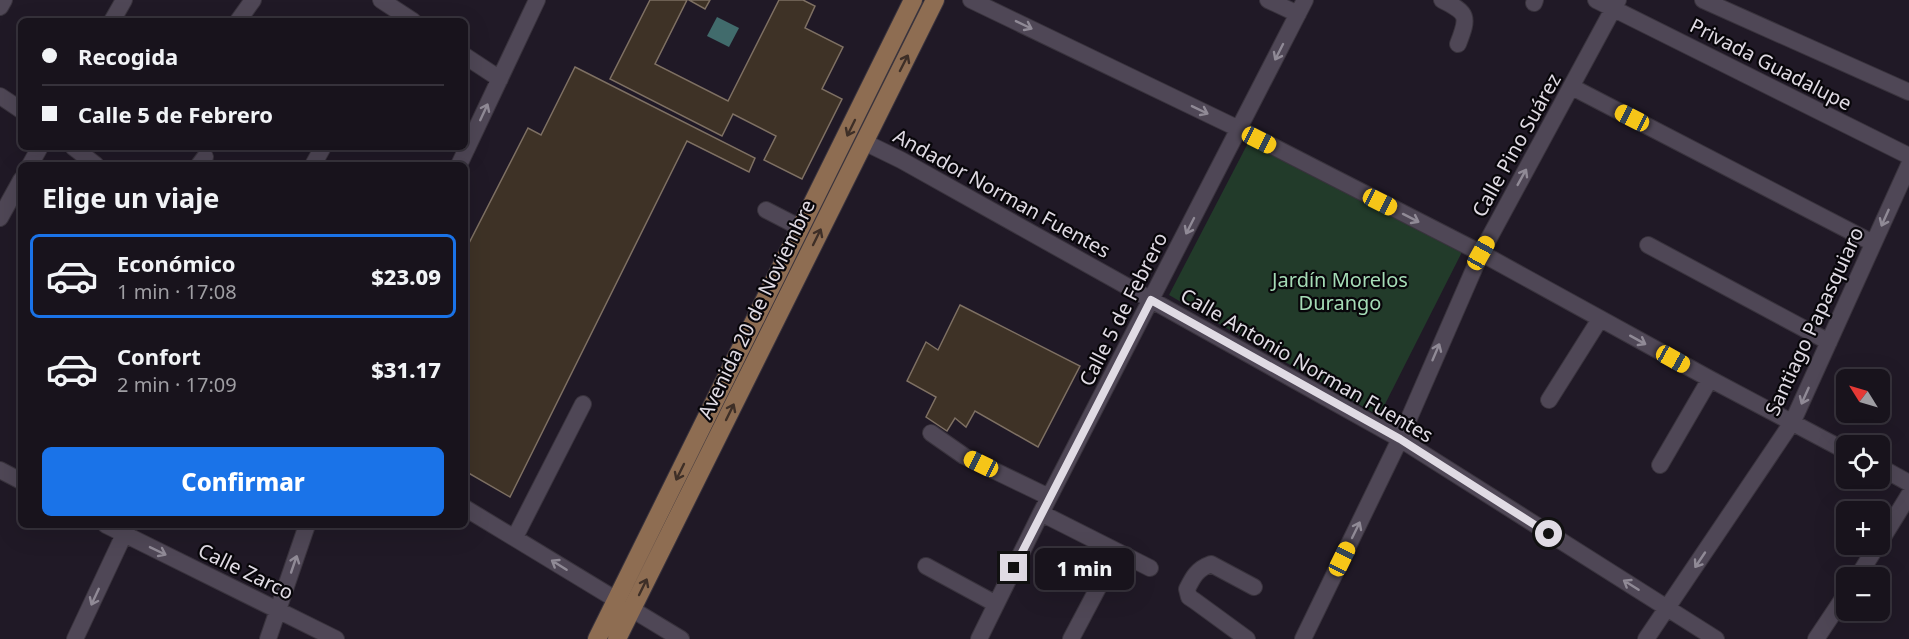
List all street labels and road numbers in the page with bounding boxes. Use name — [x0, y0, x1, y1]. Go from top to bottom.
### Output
street label: Privada Guadalupe — [1685, 11, 1857, 117]
street label: Calle Pino Suárez — [1465, 68, 1567, 222]
street label: Andador Norman Fuentes — [889, 122, 1115, 264]
street label: Avenida 20 de Noviembre — [691, 195, 821, 423]
street label: Santiago Papasquiaro — [1758, 222, 1870, 420]
street label: Calle 5 de Febrero — [1073, 228, 1173, 390]
street label: Calle Antonio Norman Fuentes — [1176, 281, 1438, 449]
street label: Calle Zarco — [194, 536, 298, 606]

